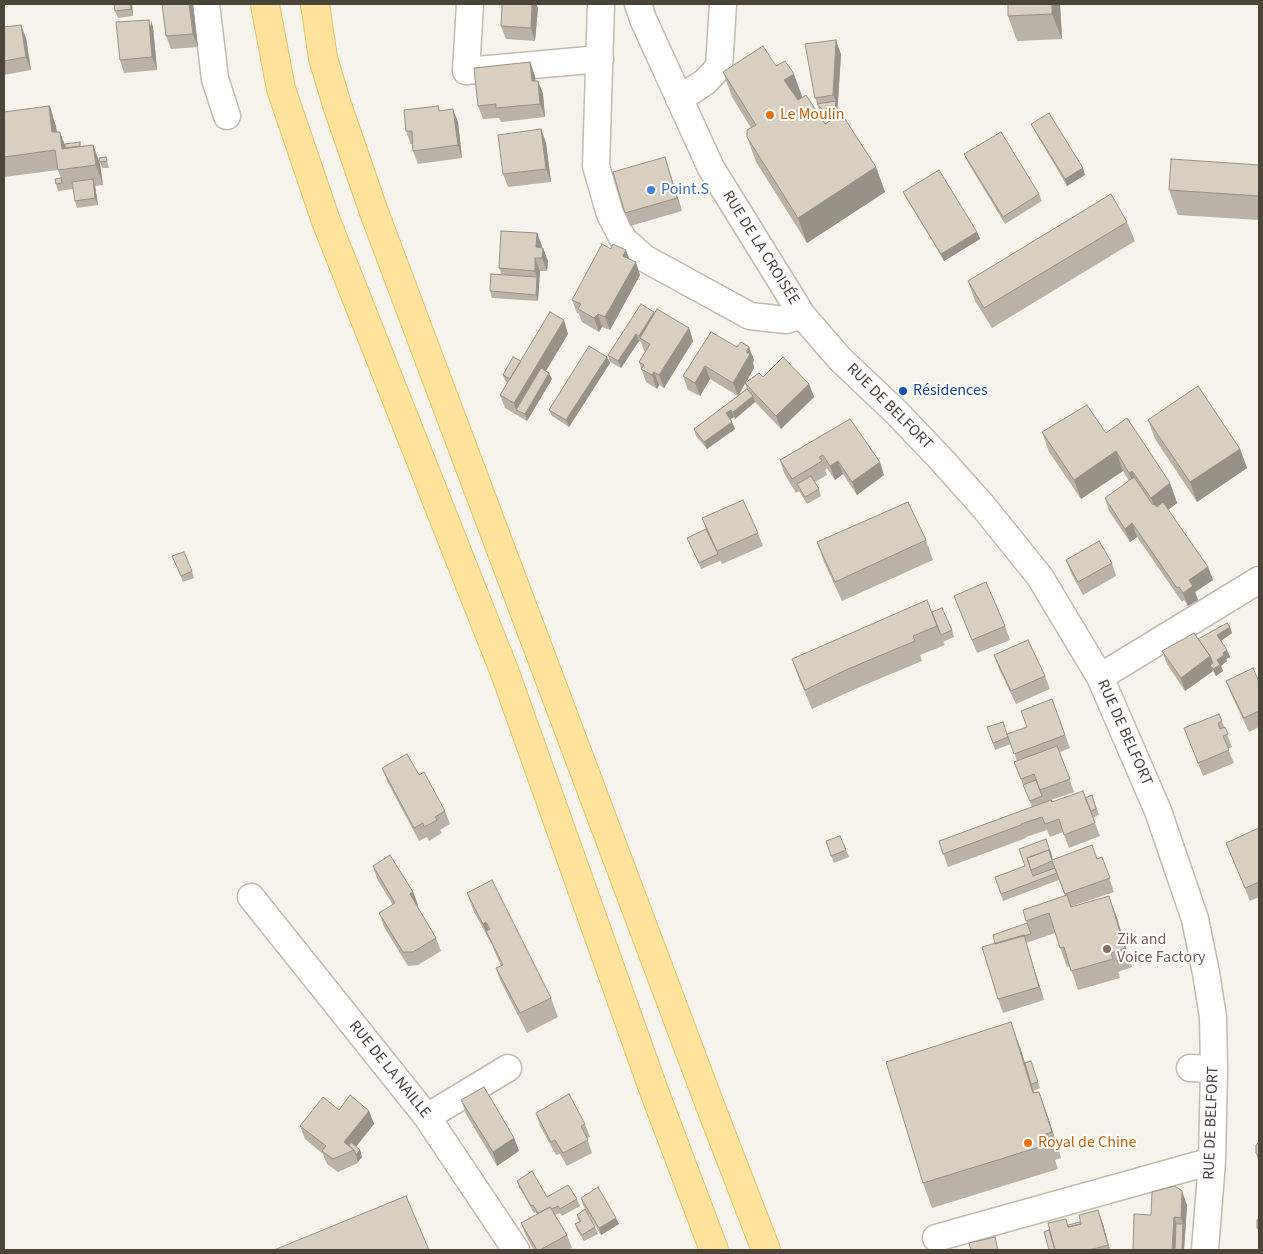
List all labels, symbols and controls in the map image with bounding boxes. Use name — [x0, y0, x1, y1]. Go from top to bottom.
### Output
place label: Le Moulin — [780, 105, 844, 125]
marker: Le Moulin — [764, 109, 776, 121]
place label: Point.S — [661, 180, 709, 200]
marker: Point.S — [645, 184, 657, 196]
street label: RUE DE LA CROISÉE — [717, 187, 803, 309]
street label: RUE DE BELFORT — [842, 360, 936, 454]
place label: Résidences — [913, 381, 988, 401]
marker: Résidences — [897, 385, 909, 397]
street label: RUE DE BELFORT — [1092, 677, 1156, 789]
place label: Zik and Voice Factory — [1117, 930, 1206, 968]
marker: Zik and Voice Factory — [1101, 943, 1113, 955]
street label: RUE DE LA NAILLE — [344, 1018, 434, 1122]
street label: RUE DE BELFORT — [1200, 1066, 1224, 1180]
place label: Royal de Chine — [1038, 1133, 1137, 1153]
marker: Royal de Chine — [1022, 1137, 1034, 1149]

